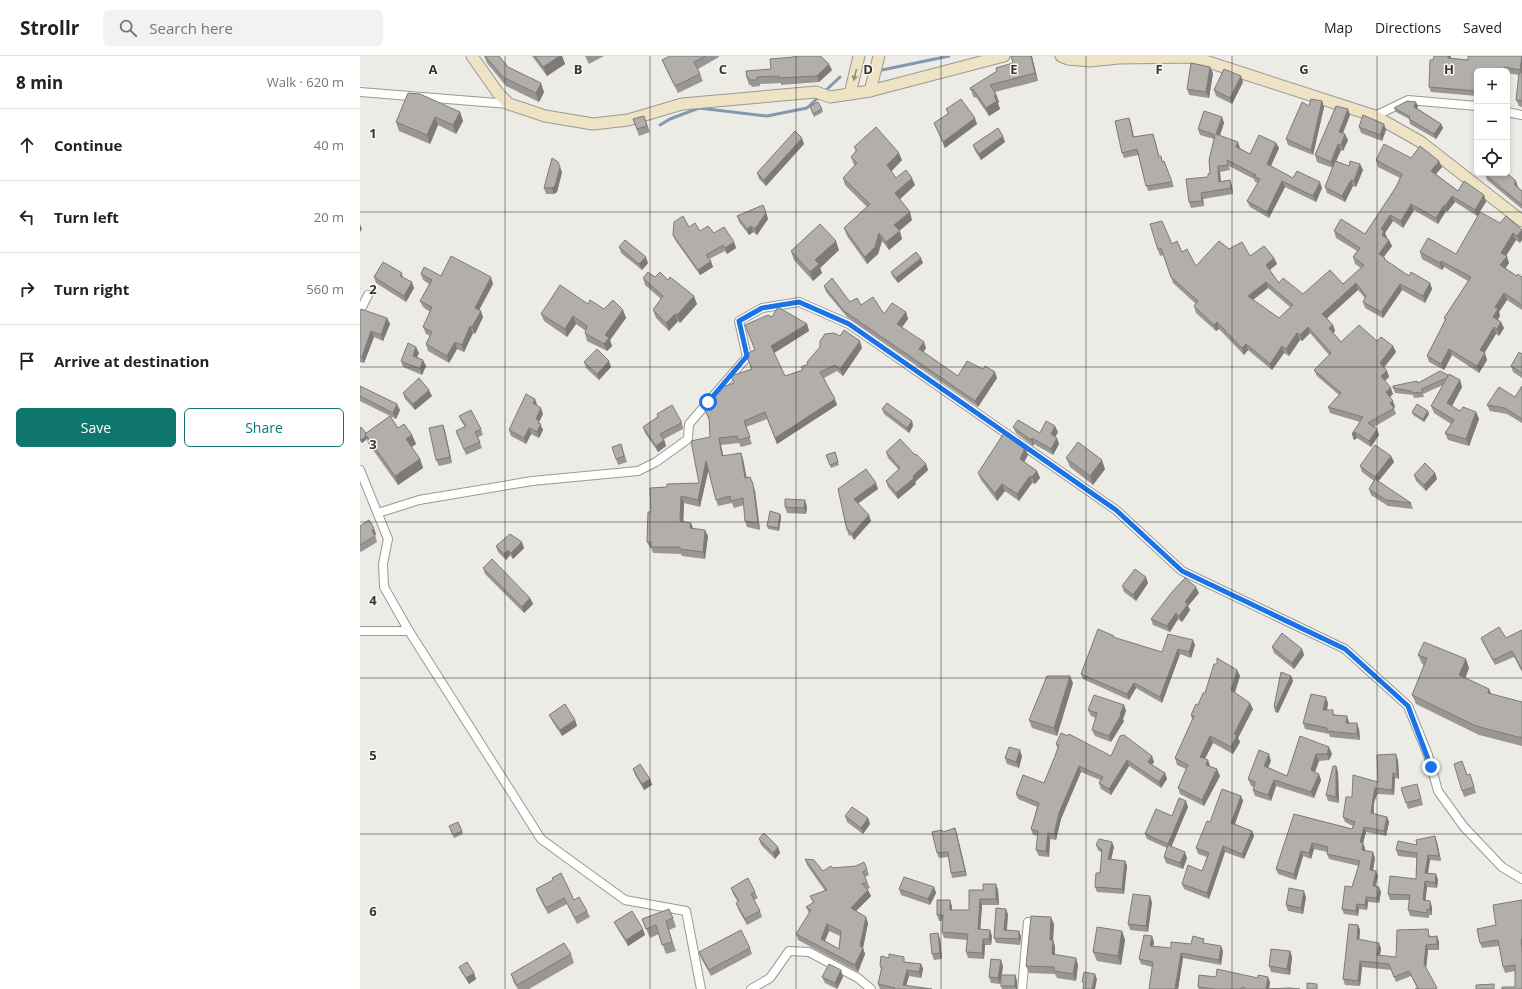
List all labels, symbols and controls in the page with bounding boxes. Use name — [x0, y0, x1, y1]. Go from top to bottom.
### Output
search box — [103, 10, 383, 46]
text: Strollr — [20, 15, 79, 41]
icon: search — [117, 17, 139, 39]
text: Search here — [149, 18, 233, 38]
text: Map — [1324, 18, 1353, 37]
text: Directions — [1375, 18, 1441, 37]
text: Saved — [1463, 18, 1502, 37]
text: A — [429, 60, 438, 78]
text: B — [574, 60, 583, 78]
text: C — [719, 60, 727, 78]
text: D — [863, 60, 873, 78]
text: E — [1010, 60, 1018, 78]
text: F — [1155, 60, 1163, 78]
text: G — [1299, 60, 1309, 78]
text: H — [1444, 60, 1454, 78]
map controls — [1474, 68, 1510, 176]
button: + — [1474, 68, 1510, 104]
one-way arrow — [851, 69, 857, 81]
text: 8 min — [16, 71, 63, 94]
text: Walk · 620 m — [267, 73, 344, 91]
button: − — [1474, 104, 1510, 140]
text: 1 — [369, 124, 377, 142]
icon: ahead — [16, 134, 38, 156]
text: Continue — [54, 135, 122, 155]
text: 40 m — [314, 136, 344, 154]
button: locate — [1474, 140, 1510, 176]
icon: left — [16, 206, 38, 228]
text: Turn left — [54, 207, 119, 227]
text: 20 m — [314, 208, 344, 226]
icon: right — [16, 278, 38, 300]
text: Turn right — [54, 279, 129, 299]
text: 560 m — [306, 280, 344, 298]
text: 2 — [369, 280, 377, 298]
icon: arrive — [16, 350, 38, 372]
text: Arrive at destination — [54, 351, 209, 371]
route start — [699, 393, 717, 411]
button: Save — [16, 408, 176, 447]
button: Share — [184, 408, 344, 447]
text: 3 — [369, 435, 377, 453]
text: 4 — [369, 591, 377, 609]
text: 5 — [369, 746, 377, 764]
route end — [1422, 758, 1440, 776]
text: 6 — [369, 902, 377, 920]

